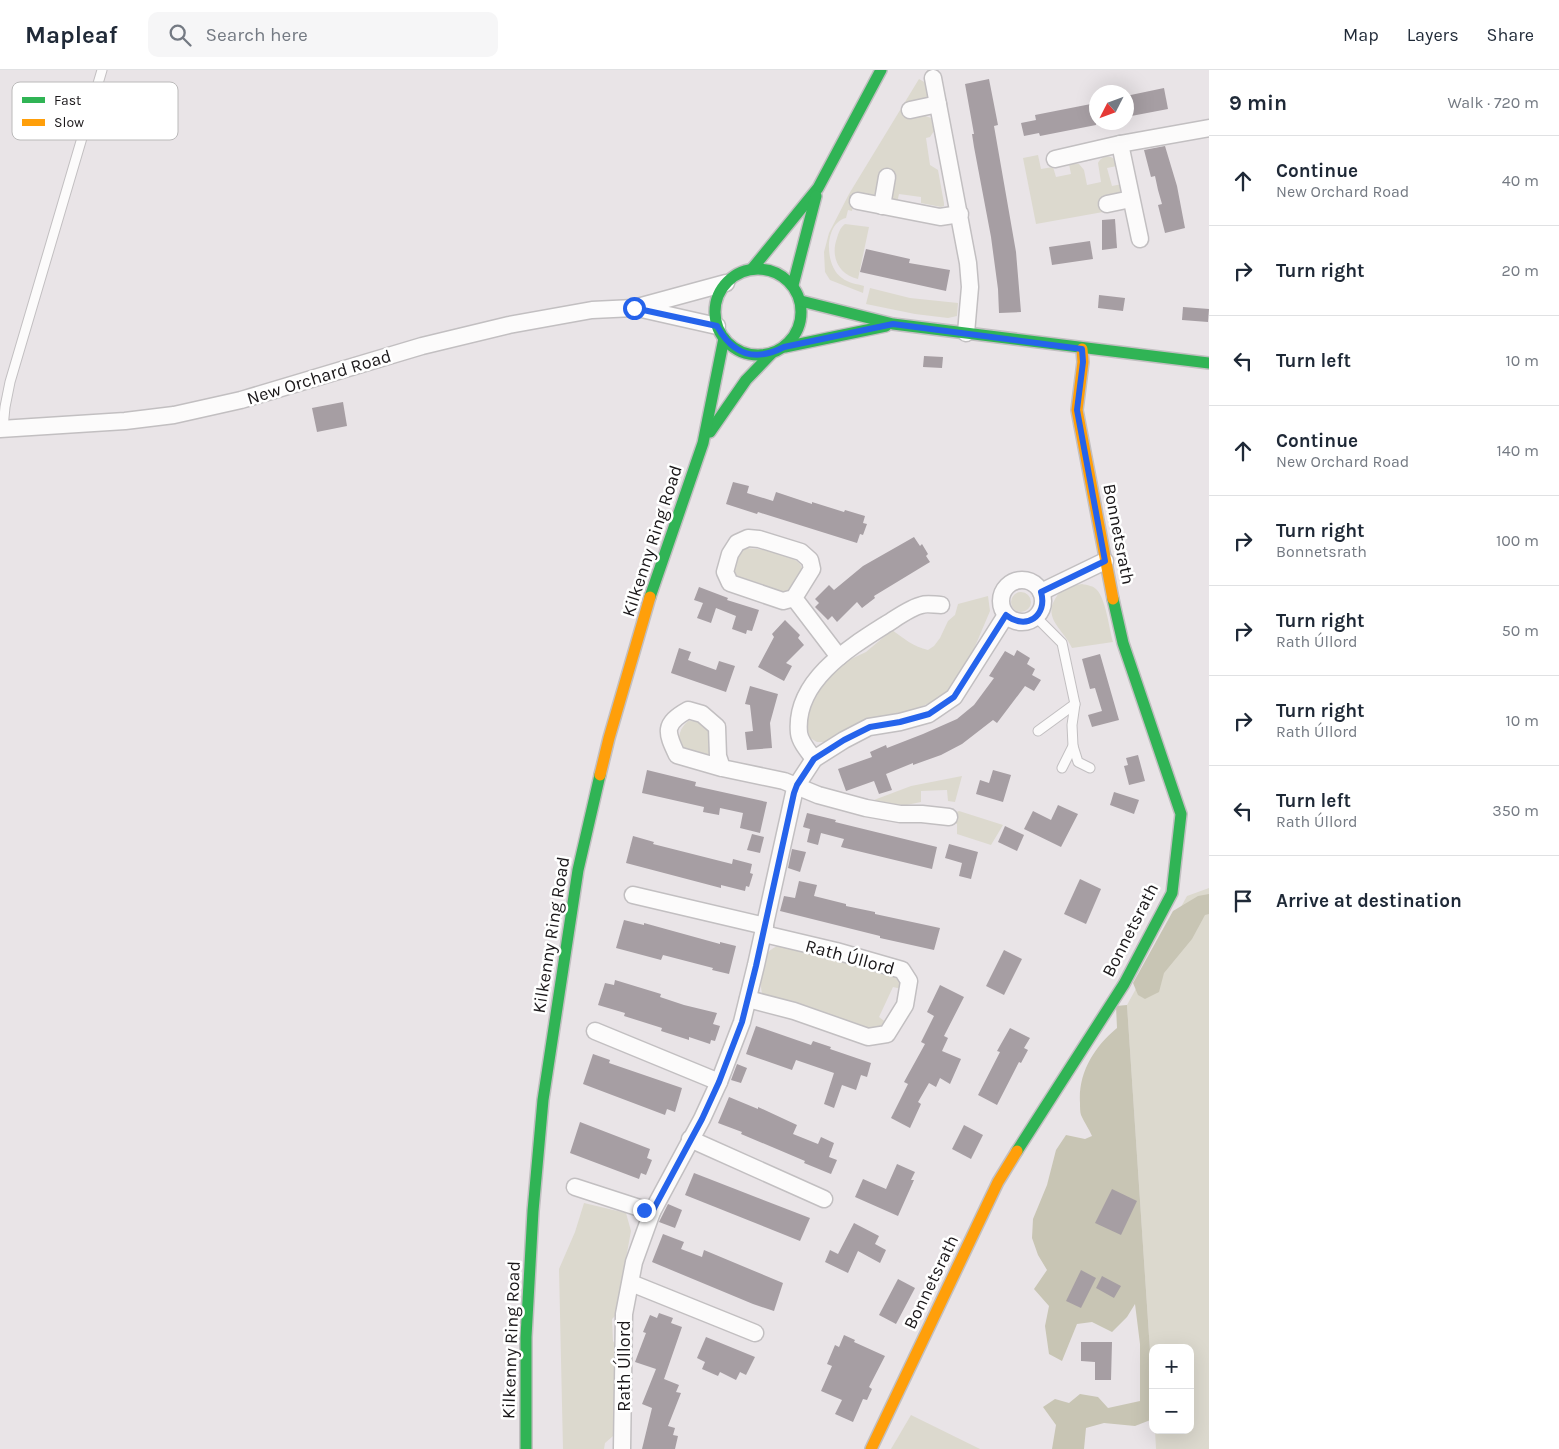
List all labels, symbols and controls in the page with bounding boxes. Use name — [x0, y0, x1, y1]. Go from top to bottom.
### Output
search box — [148, 12, 498, 57]
text: Mapleaf — [25, 21, 118, 49]
icon: search — [166, 21, 194, 49]
text: Search here — [206, 24, 308, 46]
text: Map — [1343, 24, 1379, 46]
text: Layers — [1407, 24, 1459, 46]
text: Share — [1487, 24, 1534, 46]
legend — [12, 82, 178, 140]
north arrow — [1089, 85, 1134, 130]
text: 9 min — [1229, 91, 1287, 115]
text: Fast — [54, 92, 81, 109]
text: Walk · 720 m — [1447, 93, 1539, 112]
text: Slow — [54, 114, 84, 131]
text: Continue — [1276, 160, 1358, 182]
icon: ahead — [1229, 167, 1257, 195]
text: 40 m — [1502, 171, 1539, 190]
text: New Orchard Road — [1276, 182, 1409, 201]
icon: right — [1229, 257, 1257, 285]
text: Turn right — [1276, 260, 1365, 282]
text: 20 m — [1501, 261, 1539, 280]
route start — [623, 297, 646, 320]
street label: New Orchard Road — [244, 345, 394, 409]
icon: left — [1229, 347, 1257, 375]
text: Turn left — [1276, 350, 1351, 372]
text: 10 m — [1505, 351, 1539, 370]
text: Continue — [1276, 430, 1358, 452]
icon: ahead — [1229, 437, 1257, 465]
text: 140 m — [1497, 441, 1539, 460]
text: New Orchard Road — [1276, 452, 1409, 471]
street label: Kilkenny Ring Road — [617, 462, 687, 620]
street label: Bonnetsrath — [1098, 482, 1140, 586]
text: Turn right — [1276, 520, 1365, 542]
icon: right — [1229, 527, 1257, 555]
text: 100 m — [1496, 531, 1539, 550]
text: Bonnetsrath — [1276, 542, 1367, 561]
text: Turn right — [1276, 610, 1365, 632]
icon: right — [1229, 617, 1257, 645]
text: 50 m — [1502, 621, 1539, 640]
text: Rath Úllord — [1276, 632, 1358, 651]
text: Turn right — [1276, 700, 1365, 722]
icon: right — [1229, 707, 1257, 735]
text: 10 m — [1505, 711, 1539, 730]
text: Rath Úllord — [1276, 722, 1358, 741]
text: Turn left — [1276, 790, 1351, 812]
icon: left — [1229, 797, 1257, 825]
text: 350 m — [1492, 801, 1539, 820]
text: Rath Úllord — [1276, 812, 1358, 831]
street label: Kilkenny Ring Road — [528, 855, 574, 1015]
street label: Bonnetsrath — [1097, 879, 1163, 981]
icon: arrive — [1229, 887, 1257, 915]
text: Arrive at destination — [1276, 890, 1462, 912]
street label: Rath Úllord — [803, 934, 897, 979]
route end — [633, 1199, 656, 1222]
street label: Bonnetsrath — [899, 1231, 963, 1333]
street label: Kilkenny Ring Road — [497, 1261, 525, 1419]
street label: Rath Úllord — [612, 1320, 635, 1412]
map controls — [1149, 1344, 1194, 1434]
button: + — [1149, 1344, 1194, 1389]
button: − — [1149, 1389, 1194, 1434]

